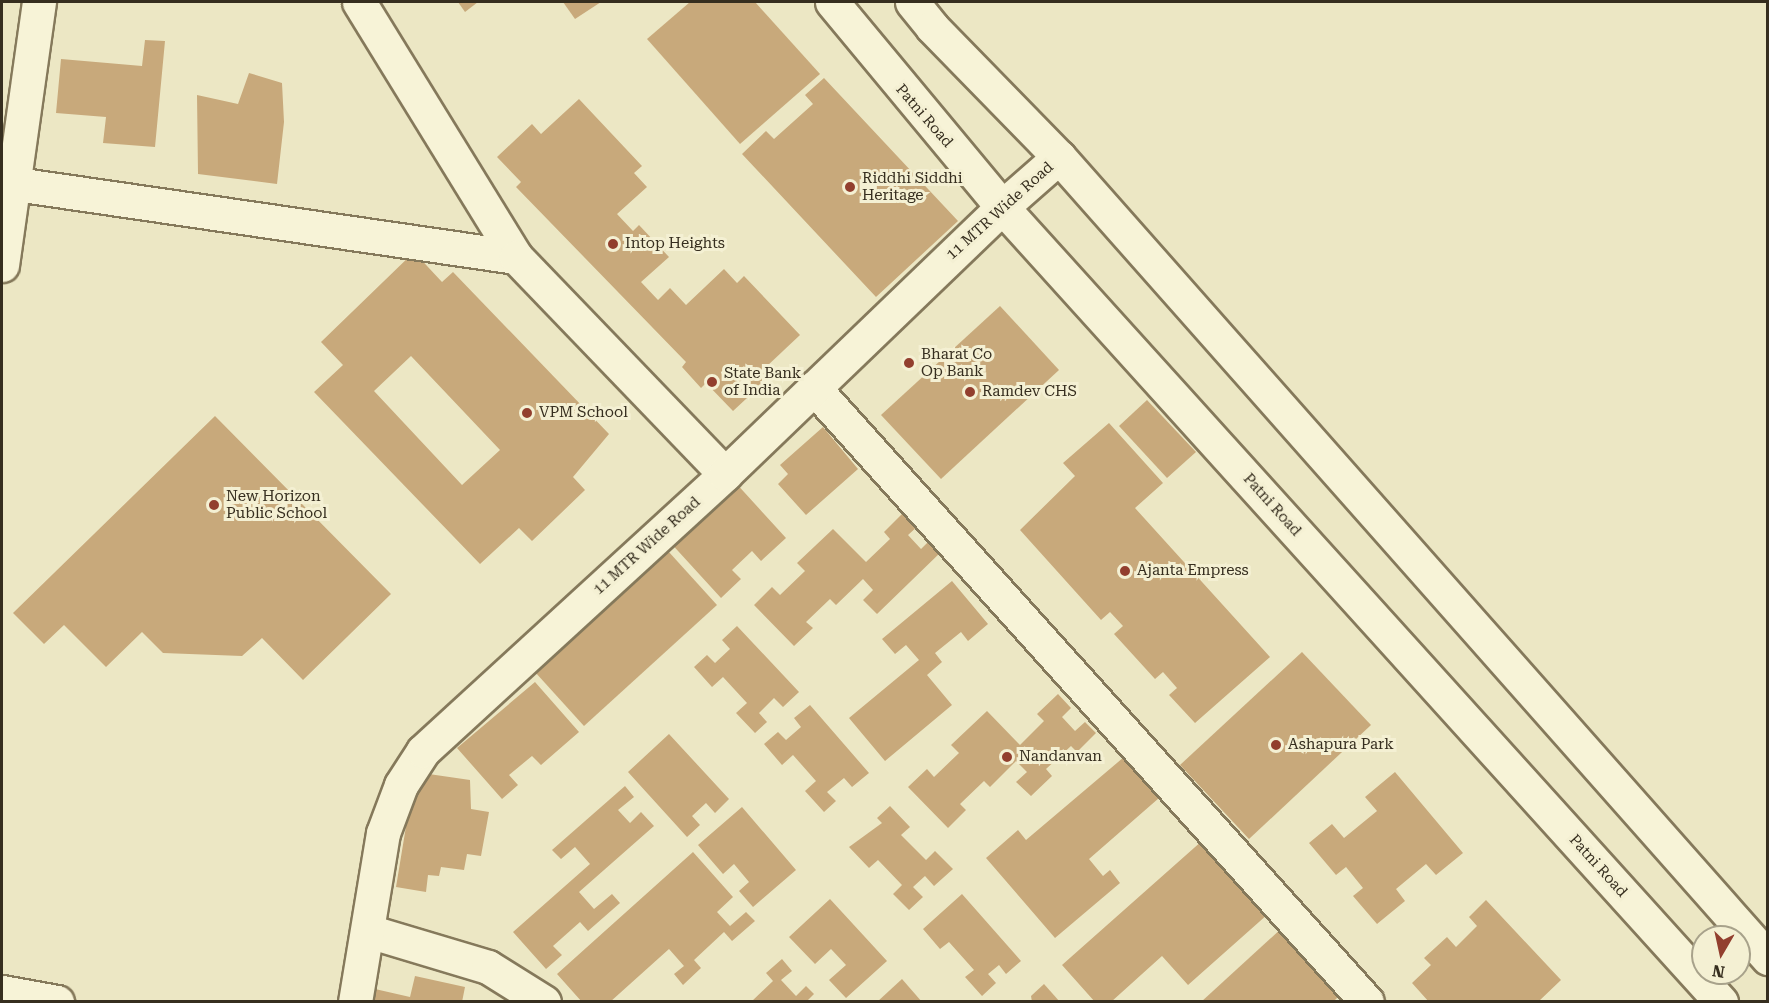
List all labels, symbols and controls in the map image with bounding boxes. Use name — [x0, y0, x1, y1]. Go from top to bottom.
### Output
street label: Patni Road — [892, 81, 956, 151]
street label: 11 MTR Wide Road — [943, 158, 1057, 264]
place label: Riddhi Siddhi Heritage — [862, 169, 963, 204]
marker: Riddhi Siddhi Heritage — [843, 180, 857, 194]
place label: Intop Heights — [625, 235, 725, 253]
marker: Intop Heights — [606, 237, 620, 251]
place label: Bharat Co Op Bank — [921, 345, 992, 380]
marker: Bharat Co Op Bank — [902, 356, 916, 370]
place label: State Bank of India — [724, 364, 801, 399]
marker: State Bank of India — [705, 375, 719, 389]
place label: Ramdev CHS — [982, 383, 1077, 401]
marker: Ramdev CHS — [963, 385, 977, 399]
place label: VPM School — [539, 404, 628, 422]
marker: VPM School — [520, 406, 534, 420]
street label: Patni Road — [1239, 470, 1305, 540]
place label: New Horizon Public School — [226, 487, 327, 522]
street label: 11 MTR Wide Road — [590, 493, 704, 599]
marker: New Horizon Public School — [207, 498, 221, 512]
place label: Ajanta Empress — [1137, 562, 1249, 580]
marker: Ajanta Empress — [1118, 564, 1132, 578]
place label: Ashapura Park — [1288, 736, 1394, 754]
marker: Ashapura Park — [1269, 738, 1283, 752]
place label: Nandanvan — [1019, 748, 1102, 766]
marker: Nandanvan — [1000, 750, 1014, 764]
street label: Patni Road — [1565, 831, 1631, 901]
north arrow — [1691, 925, 1751, 985]
text: N — [1711, 961, 1726, 982]

